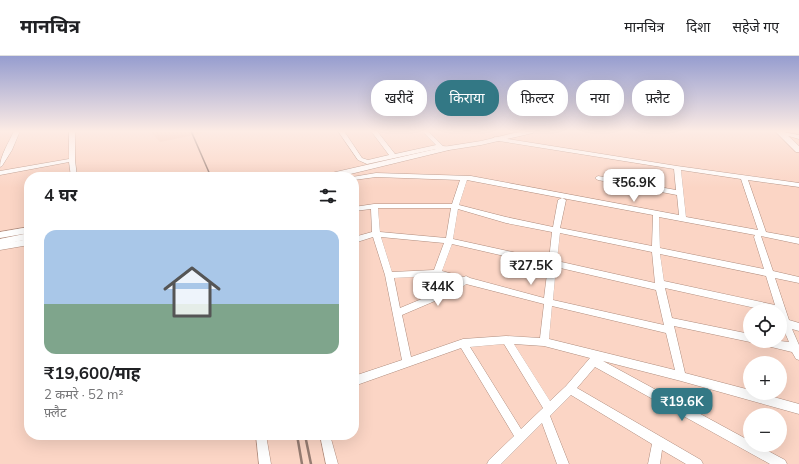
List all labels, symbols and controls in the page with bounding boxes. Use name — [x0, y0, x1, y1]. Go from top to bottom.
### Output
text: मानचित्र — [20, 14, 80, 38]
text: मानचित्र — [624, 18, 664, 36]
text: दिशा — [686, 18, 710, 36]
text: सहेजे गए — [732, 18, 779, 36]
chip: खरीदें — [371, 80, 427, 116]
chip: किराया — [435, 80, 499, 116]
chip: फ़िल्टर — [507, 80, 568, 116]
chip: नया — [576, 80, 624, 116]
chip: फ़्लैट — [632, 80, 684, 116]
pin: ₹56.9K — [601, 169, 667, 203]
text: ₹56.9K — [612, 174, 656, 190]
text: 4 घर — [44, 184, 77, 205]
icon: filters — [317, 185, 339, 207]
pin: ₹27.5K — [498, 252, 564, 286]
icon: home — [156, 256, 228, 328]
text: ₹27.5K — [509, 257, 553, 273]
pin: ₹44K — [414, 273, 462, 307]
text: ₹44K — [422, 278, 454, 294]
map controls — [743, 304, 787, 452]
button: locate — [743, 304, 787, 348]
button: + — [743, 356, 787, 400]
text: ₹19,600/माह — [44, 362, 141, 383]
text: 2 कमरे · 52 m² — [44, 386, 123, 402]
pin: ₹19.6K — [649, 388, 715, 422]
text: ₹19.6K — [660, 393, 704, 409]
text: फ़्लैट — [44, 404, 67, 420]
button: − — [743, 408, 787, 452]

